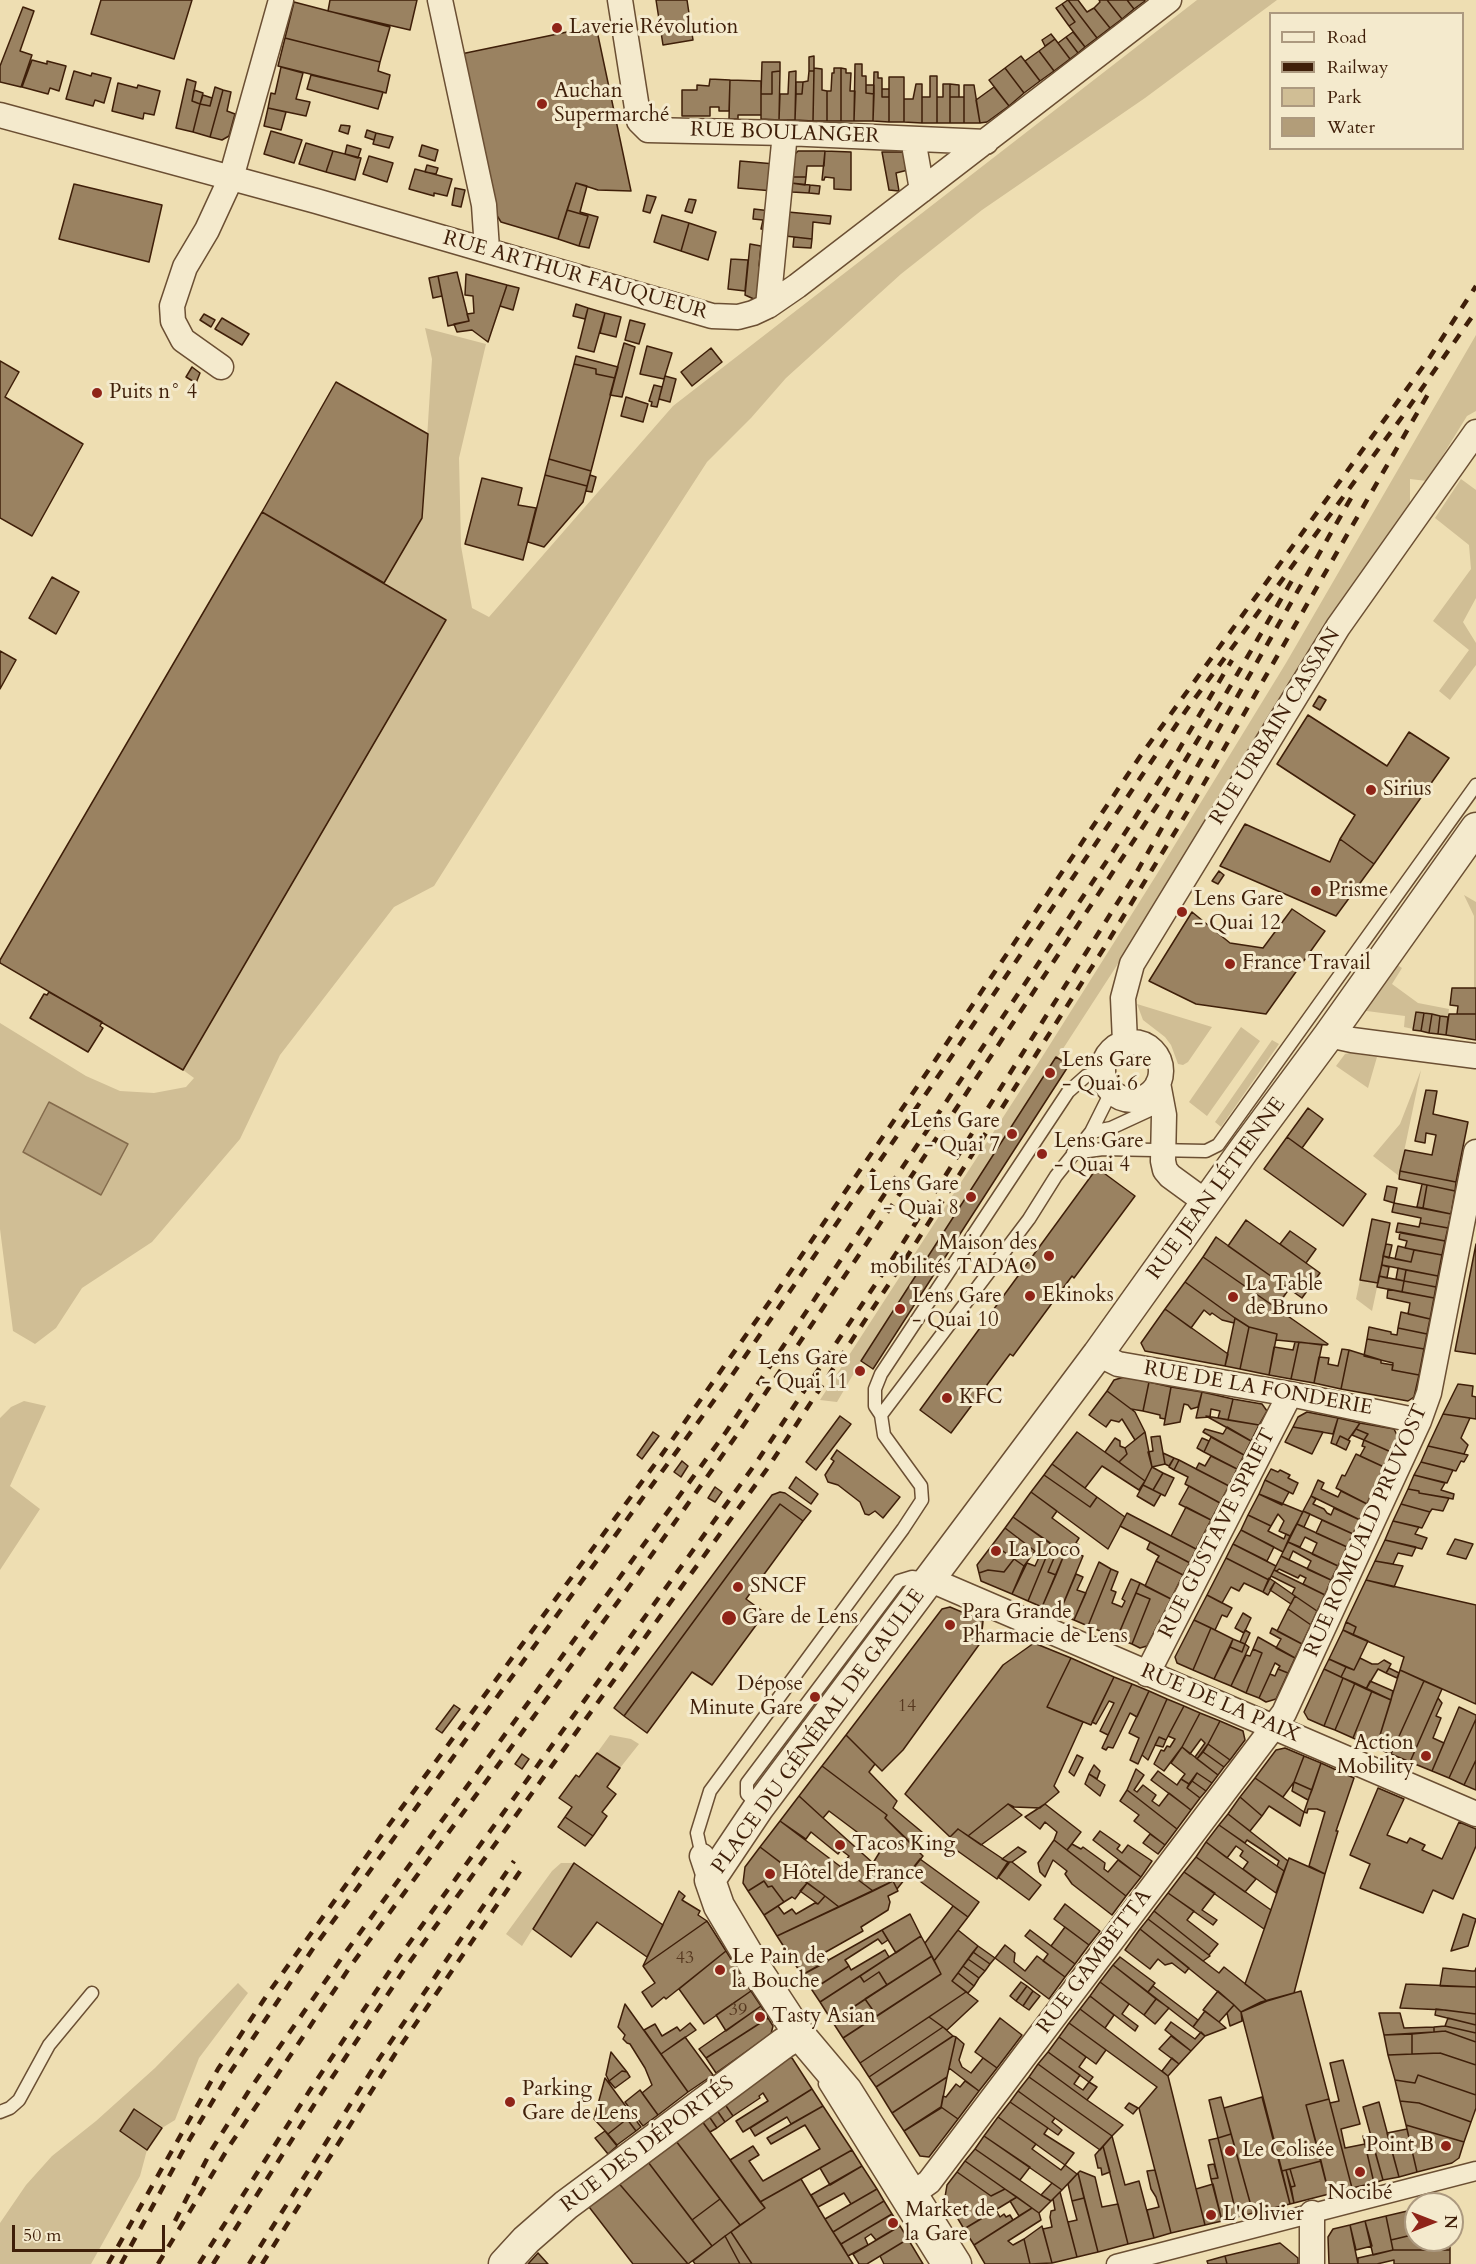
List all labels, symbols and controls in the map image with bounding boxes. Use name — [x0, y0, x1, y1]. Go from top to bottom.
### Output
legend — [1269, 12, 1464, 150]
place label: Laverie Révolution — [569, 15, 738, 41]
marker: Laverie Révolution — [550, 21, 564, 35]
text: Road — [1327, 25, 1367, 50]
text: Railway — [1327, 55, 1389, 80]
place label: Auchan Supermarché — [554, 79, 670, 129]
text: Park — [1327, 85, 1362, 110]
marker: Auchan Supermarché — [535, 97, 549, 111]
text: Water — [1327, 115, 1375, 140]
street label: RUE BOULANGER — [690, 118, 880, 150]
street label: RUE ARTHUR FAUQUEUR — [440, 226, 710, 326]
place label: Puits n° 4 — [109, 380, 197, 406]
marker: Puits n° 4 — [90, 386, 104, 400]
street label: RUE URBAIN CASSAN — [1205, 624, 1347, 830]
place label: Sirius — [1383, 777, 1432, 803]
marker: Sirius — [1364, 783, 1378, 797]
place label: Prisme — [1328, 878, 1388, 904]
marker: Prisme — [1309, 884, 1323, 898]
place label: Lens Gare - Quai 12 — [1194, 887, 1284, 937]
marker: Lens Gare - Quai 12 — [1175, 905, 1189, 919]
place label: France Travail — [1242, 951, 1370, 977]
marker: France Travail — [1223, 957, 1237, 971]
place label: Lens Gare - Quai 6 — [1062, 1048, 1152, 1098]
marker: Lens Gare - Quai 6 — [1043, 1066, 1057, 1080]
street label: RUE JEAN LÉTIENNE — [1142, 1093, 1292, 1285]
place label: Lens Gare - Quai 7 — [910, 1109, 1000, 1159]
marker: Lens Gare - Quai 7 — [1005, 1127, 1019, 1141]
place label: Lens Gare - Quai 4 — [1054, 1129, 1144, 1179]
marker: Lens Gare - Quai 4 — [1035, 1147, 1049, 1161]
place label: Lens Gare - Quai 8 — [869, 1172, 959, 1222]
marker: Lens Gare - Quai 8 — [964, 1190, 978, 1204]
place label: Maison des mobilités TADAO — [870, 1231, 1037, 1281]
marker: Maison des mobilités TADAO — [1042, 1249, 1056, 1263]
place label: La Table de Bruno — [1245, 1272, 1328, 1322]
place label: Ekinoks — [1042, 1283, 1114, 1309]
place label: Lens Gare - Quai 10 — [912, 1284, 1002, 1334]
marker: Ekinoks — [1023, 1289, 1037, 1303]
marker: La Table de Bruno — [1226, 1290, 1240, 1304]
marker: Lens Gare - Quai 10 — [893, 1302, 907, 1316]
place label: Lens Gare - Quai 11 — [758, 1346, 848, 1396]
street label: RUE DE LA FONDERIE — [1142, 1356, 1374, 1422]
marker: Lens Gare - Quai 11 — [853, 1364, 867, 1378]
place label: KFC — [959, 1385, 1003, 1411]
marker: KFC — [940, 1391, 954, 1405]
street label: RUE ROMUALD PRUVOST — [1300, 1401, 1434, 1661]
street label: RUE GUSTAVE SPRIET — [1154, 1425, 1282, 1643]
place label: La Loco — [1008, 1538, 1080, 1564]
marker: La Loco — [989, 1544, 1003, 1558]
place label: SNCF — [750, 1574, 806, 1600]
marker: SNCF — [731, 1580, 745, 1594]
street label: PLACE DU GÉNÉRAL DE GAULLE — [707, 1585, 931, 1879]
place label: Para Grande Pharmacie de Lens — [962, 1600, 1128, 1650]
place label: Gare de Lens — [742, 1605, 858, 1631]
marker: Gare de Lens — [720, 1609, 738, 1627]
marker: Para Grande Pharmacie de Lens — [943, 1618, 957, 1632]
street label: RUE DE LA PAIX — [1137, 1659, 1303, 1749]
place label: Dépose Minute Gare — [689, 1672, 803, 1722]
marker: Dépose Minute Gare — [808, 1690, 822, 1704]
house number: 14 — [898, 1696, 916, 1718]
place label: Action Mobility — [1337, 1731, 1414, 1781]
marker: Action Mobility — [1419, 1749, 1433, 1763]
place label: Tacos King — [852, 1832, 955, 1858]
marker: Tacos King — [833, 1838, 847, 1852]
place label: Hôtel de France — [782, 1861, 924, 1887]
marker: Hôtel de France — [763, 1867, 777, 1881]
street label: RUE GAMBETTA — [1032, 1885, 1158, 2039]
place label: Le Pain de la Bouche — [732, 1945, 826, 1995]
house number: 43 — [676, 1948, 694, 1970]
marker: Le Pain de la Bouche — [713, 1963, 727, 1977]
house number: 39 — [729, 2000, 747, 2022]
place label: Tasty Asian — [772, 2004, 876, 2030]
marker: Tasty Asian — [753, 2010, 767, 2024]
street label: RUE DES DÉPORTÉS — [556, 2072, 740, 2218]
place label: Parking Gare de Lens — [522, 2077, 638, 2127]
marker: Parking Gare de Lens — [503, 2095, 517, 2109]
place label: Point B — [1366, 2133, 1434, 2159]
place label: Le Colisée — [1242, 2138, 1335, 2164]
marker: Point B — [1439, 2139, 1453, 2153]
marker: Le Colisée — [1223, 2144, 1237, 2158]
marker: Nocibé — [1353, 2165, 1367, 2179]
place label: Nocibé — [1327, 2181, 1393, 2207]
north arrow — [1404, 2192, 1464, 2252]
place label: Market de la Gare — [905, 2198, 995, 2248]
place label: L'Olivier — [1223, 2202, 1304, 2228]
marker: L'Olivier — [1204, 2208, 1218, 2222]
scale bar — [15, 2213, 168, 2251]
text: N — [1439, 2215, 1461, 2229]
marker: Market de la Gare — [886, 2216, 900, 2230]
text: 50 m — [23, 2223, 62, 2248]

